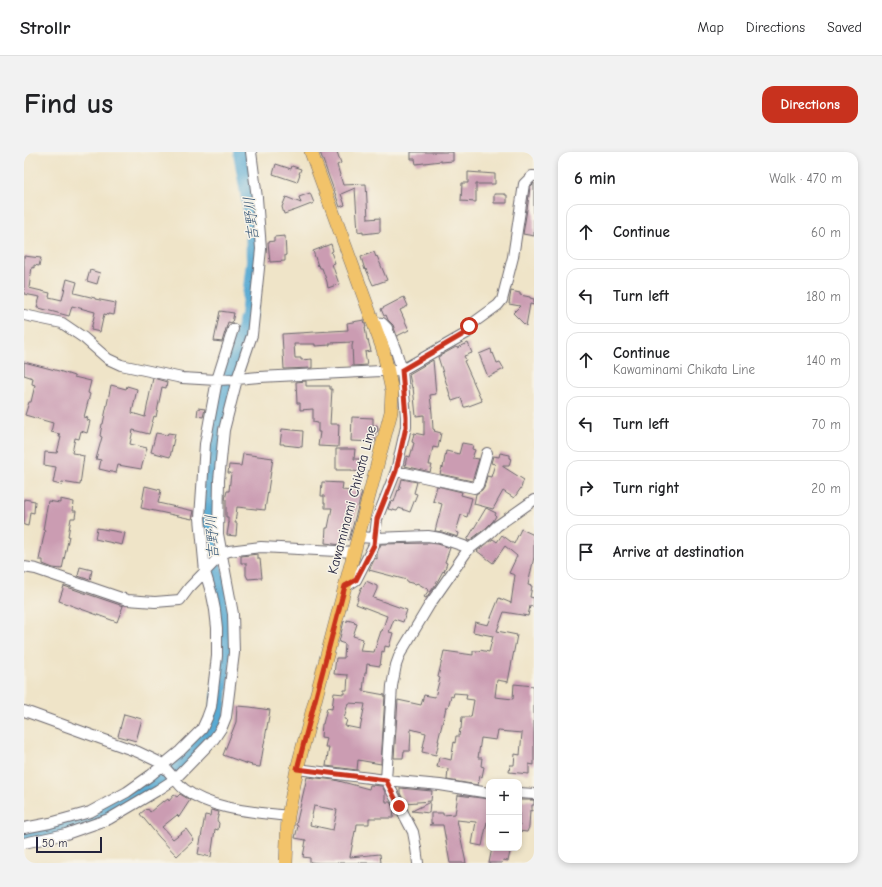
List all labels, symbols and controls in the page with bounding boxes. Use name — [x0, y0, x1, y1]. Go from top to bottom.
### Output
text: Strollr — [20, 17, 70, 39]
text: Map — [697, 19, 724, 36]
text: Directions — [746, 19, 805, 36]
text: Saved — [827, 19, 862, 36]
button: Directions — [762, 86, 858, 123]
text: Find us — [24, 88, 113, 120]
text: 6 min — [574, 169, 616, 188]
text: Walk · 470 m — [769, 171, 842, 186]
water label: 吉野川 — [240, 196, 262, 242]
icon: ahead — [575, 221, 597, 243]
text: Continue — [613, 223, 670, 241]
text: 60 m — [811, 225, 841, 240]
icon: left — [575, 285, 597, 307]
text: Turn left — [613, 287, 669, 305]
text: 180 m — [806, 289, 841, 304]
route start — [460, 317, 478, 335]
text: Continue — [613, 344, 670, 362]
icon: ahead — [575, 349, 597, 371]
text: 140 m — [807, 353, 841, 368]
text: Kawaminami Chikata Line — [613, 362, 755, 377]
icon: left — [575, 413, 597, 435]
text: Turn left — [613, 415, 669, 433]
text: 70 m — [812, 417, 841, 432]
street label: Kawaminami Chikata Line — [324, 424, 380, 576]
icon: right — [575, 477, 597, 499]
text: Turn right — [613, 479, 679, 497]
text: 20 m — [811, 481, 841, 496]
water label: 吉野川 — [202, 514, 222, 560]
icon: arrive — [575, 541, 597, 563]
text: Arrive at destination — [613, 543, 744, 561]
map controls — [486, 779, 522, 851]
button: + — [486, 779, 522, 815]
route end — [390, 797, 408, 815]
button: − — [486, 815, 522, 851]
scale bar — [36, 835, 102, 854]
text: 50 m — [42, 837, 67, 850]

